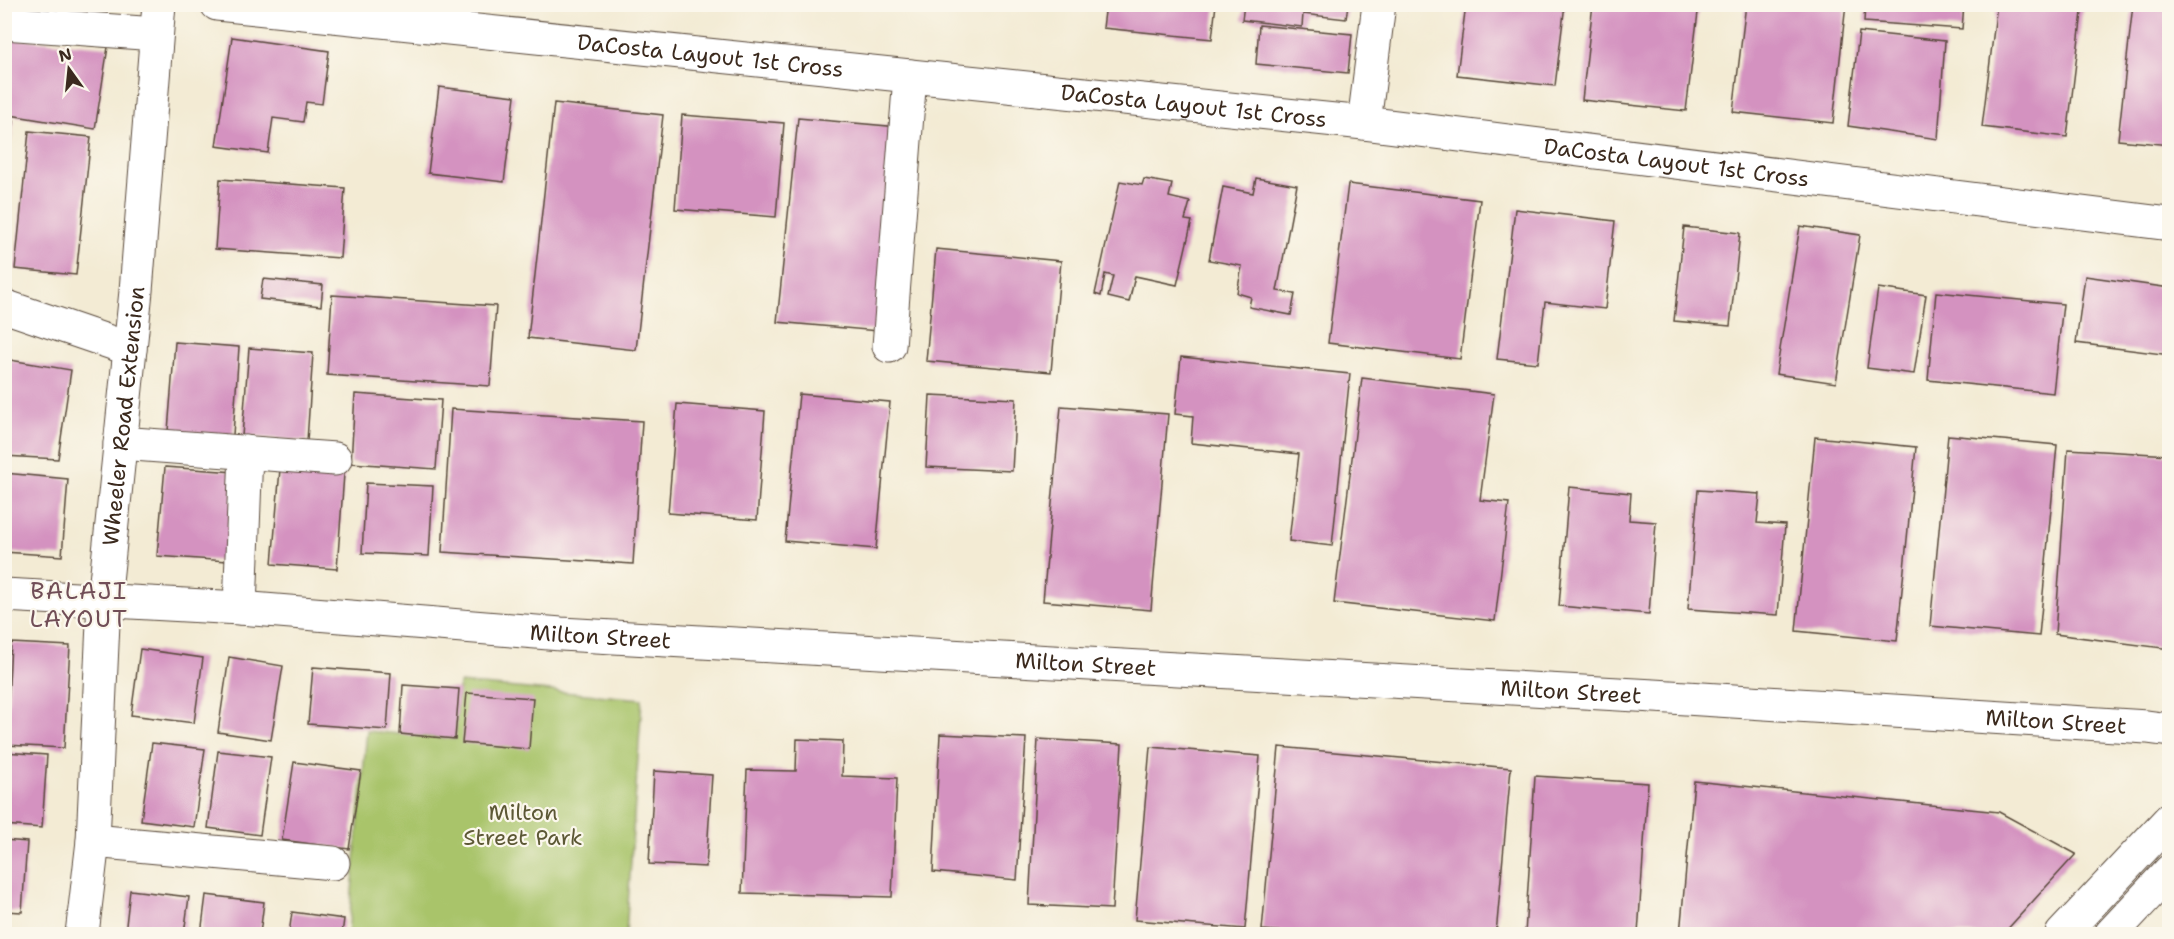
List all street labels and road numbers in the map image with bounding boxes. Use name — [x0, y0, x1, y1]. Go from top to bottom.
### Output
street label: DaCosta Layout 1st Cross — [576, 27, 845, 84]
street label: DaCosta Layout 1st Cross — [1059, 78, 1328, 134]
street label: DaCosta Layout 1st Cross — [1542, 132, 1811, 194]
street label: Wheeler Road Extension — [96, 285, 151, 547]
street label: Milton Street — [529, 618, 672, 655]
street label: Milton Street — [1014, 646, 1157, 683]
street label: Milton Street — [1499, 673, 1642, 710]
street label: Milton Street — [1985, 703, 2128, 741]

